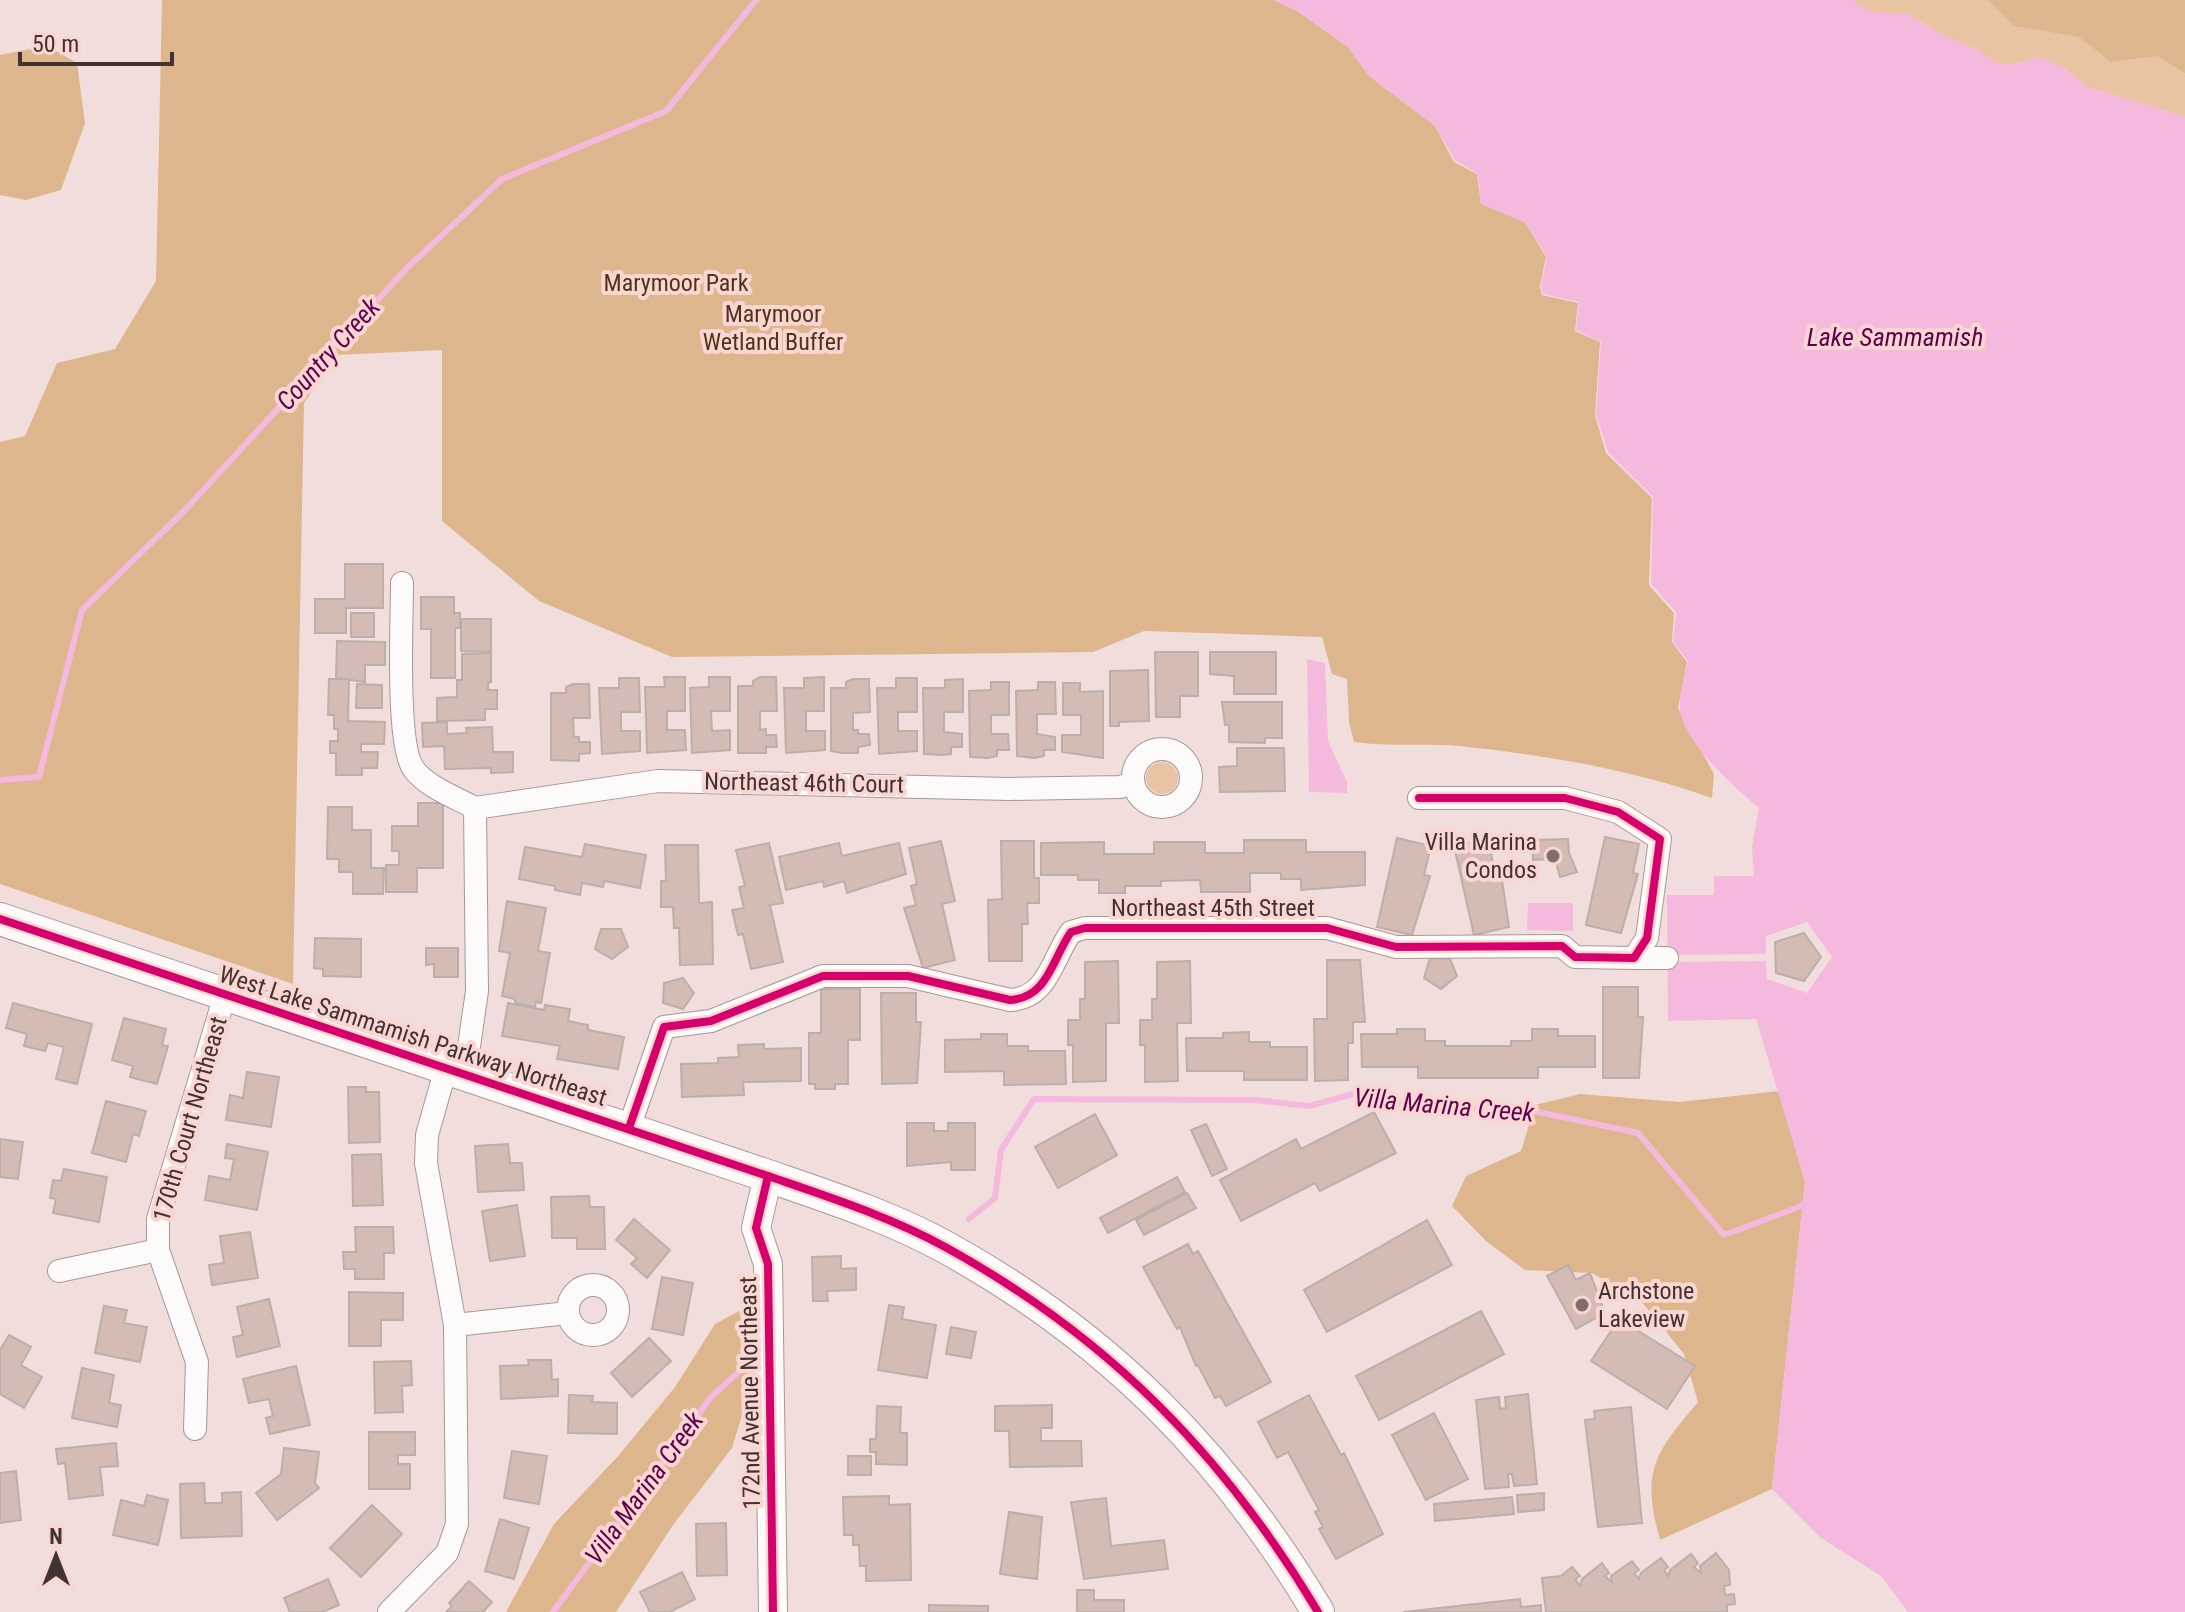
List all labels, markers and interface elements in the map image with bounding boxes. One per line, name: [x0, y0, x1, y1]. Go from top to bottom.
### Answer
scale bar: [20, 16, 172, 66]
text: 50 m: [32, 30, 79, 58]
park label: Marymoor Park: [604, 269, 749, 297]
water label: Country Creek: [270, 292, 386, 416]
park label: Marymoor Wetland Buffer: [703, 300, 843, 356]
water label: Lake Sammamish: [1807, 322, 1983, 352]
street label: Northeast 46th Court: [704, 767, 904, 799]
place label: Villa Marina Condos: [1424, 828, 1537, 884]
marker: Villa Marina Condos: [1544, 847, 1562, 865]
street label: Northeast 45th Street: [1111, 894, 1315, 922]
street label: West Lake Sammamish Parkway Northeast: [216, 960, 610, 1112]
street label: 170th Court Northeast: [147, 1013, 233, 1225]
water label: Villa Marina Creek: [1352, 1082, 1536, 1128]
street label: 172nd Avenue Northeast: [734, 1276, 766, 1510]
place label: Archstone Lakeview: [1598, 1277, 1694, 1333]
marker: Archstone Lakeview: [1573, 1296, 1591, 1314]
water label: Villa Marina Creek: [579, 1405, 710, 1570]
north arrow: [16, 1516, 96, 1596]
text: N: [49, 1524, 63, 1549]

